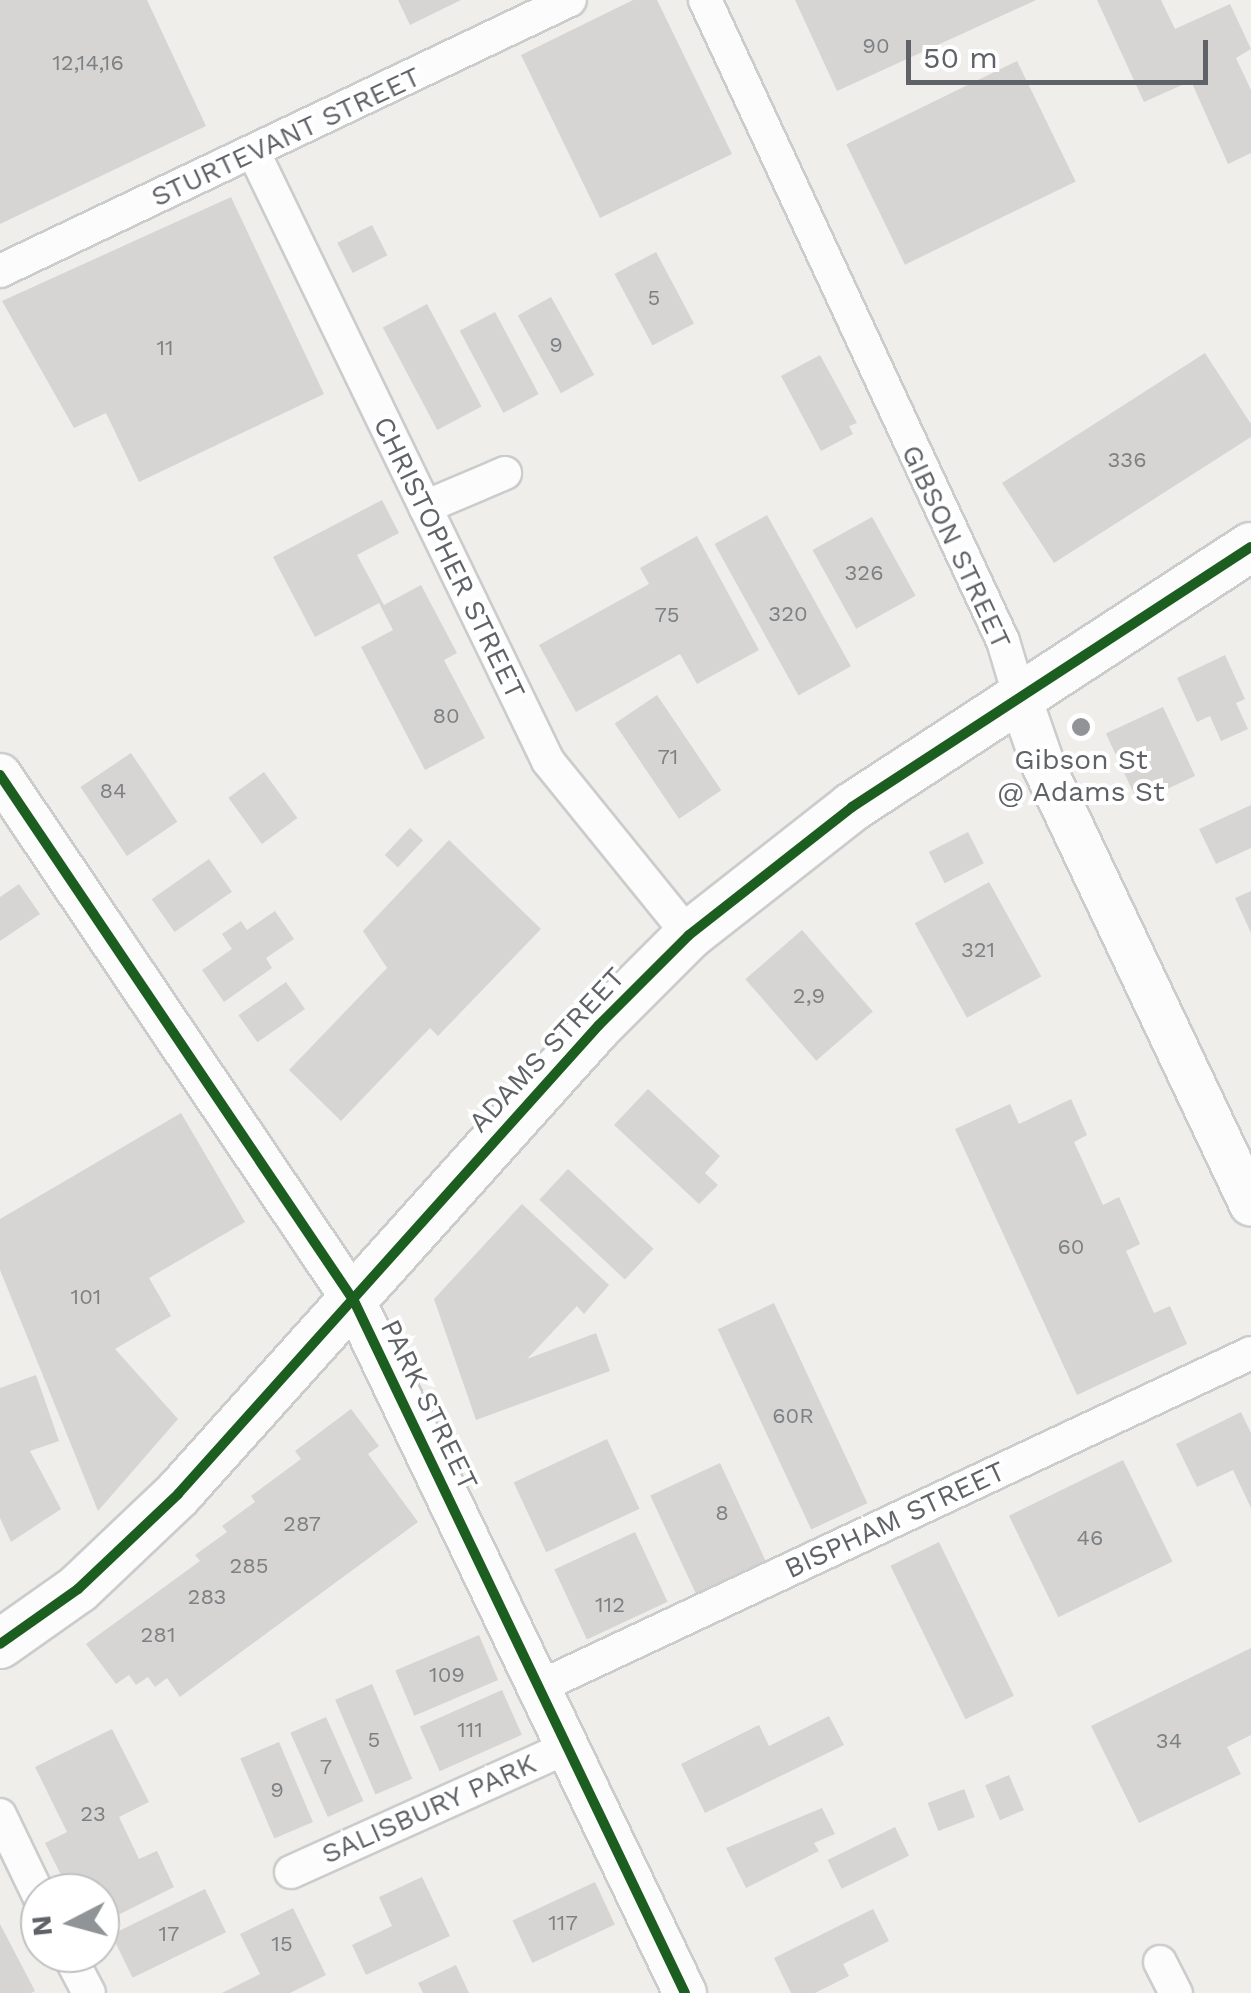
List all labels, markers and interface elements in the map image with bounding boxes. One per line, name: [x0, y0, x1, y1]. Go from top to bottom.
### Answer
scale bar: [911, 20, 1214, 82]
house number: 90: [862, 33, 890, 59]
text: 50 m: [923, 40, 998, 75]
house number: 12,14,16: [52, 50, 124, 76]
street label: STURTEVANT STREET: [146, 60, 426, 214]
house number: 5: [648, 285, 660, 311]
house number: 9: [549, 332, 563, 358]
house number: 11: [156, 335, 174, 361]
street label: CHRISTOPHER STREET: [366, 411, 532, 705]
street label: GIBSON STREET: [894, 440, 1018, 654]
house number: 336: [1107, 447, 1147, 473]
house number: 326: [844, 560, 884, 586]
house number: 320: [768, 601, 808, 627]
house number: 75: [654, 602, 680, 628]
house number: 80: [432, 703, 460, 729]
marker: Gibson St @ Adams St: [1070, 716, 1092, 738]
place label: Gibson St @ Adams St: [997, 743, 1165, 809]
house number: 71: [658, 744, 678, 770]
house number: 84: [100, 778, 126, 804]
house number: 321: [961, 937, 995, 963]
street label: ADAMS STREET: [462, 961, 632, 1139]
house number: 2,9: [793, 983, 825, 1009]
house number: 60: [1057, 1234, 1085, 1260]
house number: 101: [71, 1284, 101, 1310]
street label: PARK STREET: [373, 1314, 485, 1496]
house number: 60R: [772, 1403, 814, 1429]
street label: BISPHAM STREET: [779, 1454, 1011, 1586]
house number: 8: [715, 1500, 729, 1526]
house number: 287: [283, 1511, 321, 1537]
house number: 46: [1077, 1525, 1103, 1551]
house number: 285: [229, 1553, 269, 1579]
house number: 283: [188, 1584, 226, 1610]
house number: 112: [595, 1592, 625, 1618]
house number: 281: [141, 1622, 175, 1648]
house number: 109: [429, 1662, 465, 1688]
house number: 111: [457, 1717, 483, 1743]
house number: 5: [368, 1727, 380, 1753]
house number: 34: [1156, 1728, 1182, 1754]
street label: SALISBURY PARK: [316, 1746, 542, 1872]
house number: 7: [320, 1754, 332, 1780]
house number: 9: [270, 1777, 284, 1803]
house number: 23: [80, 1801, 106, 1827]
north arrow: [20, 1873, 120, 1973]
house number: 117: [548, 1910, 578, 1936]
text: N: [24, 1914, 59, 1938]
house number: 17: [159, 1921, 179, 1947]
house number: 15: [271, 1931, 293, 1957]

